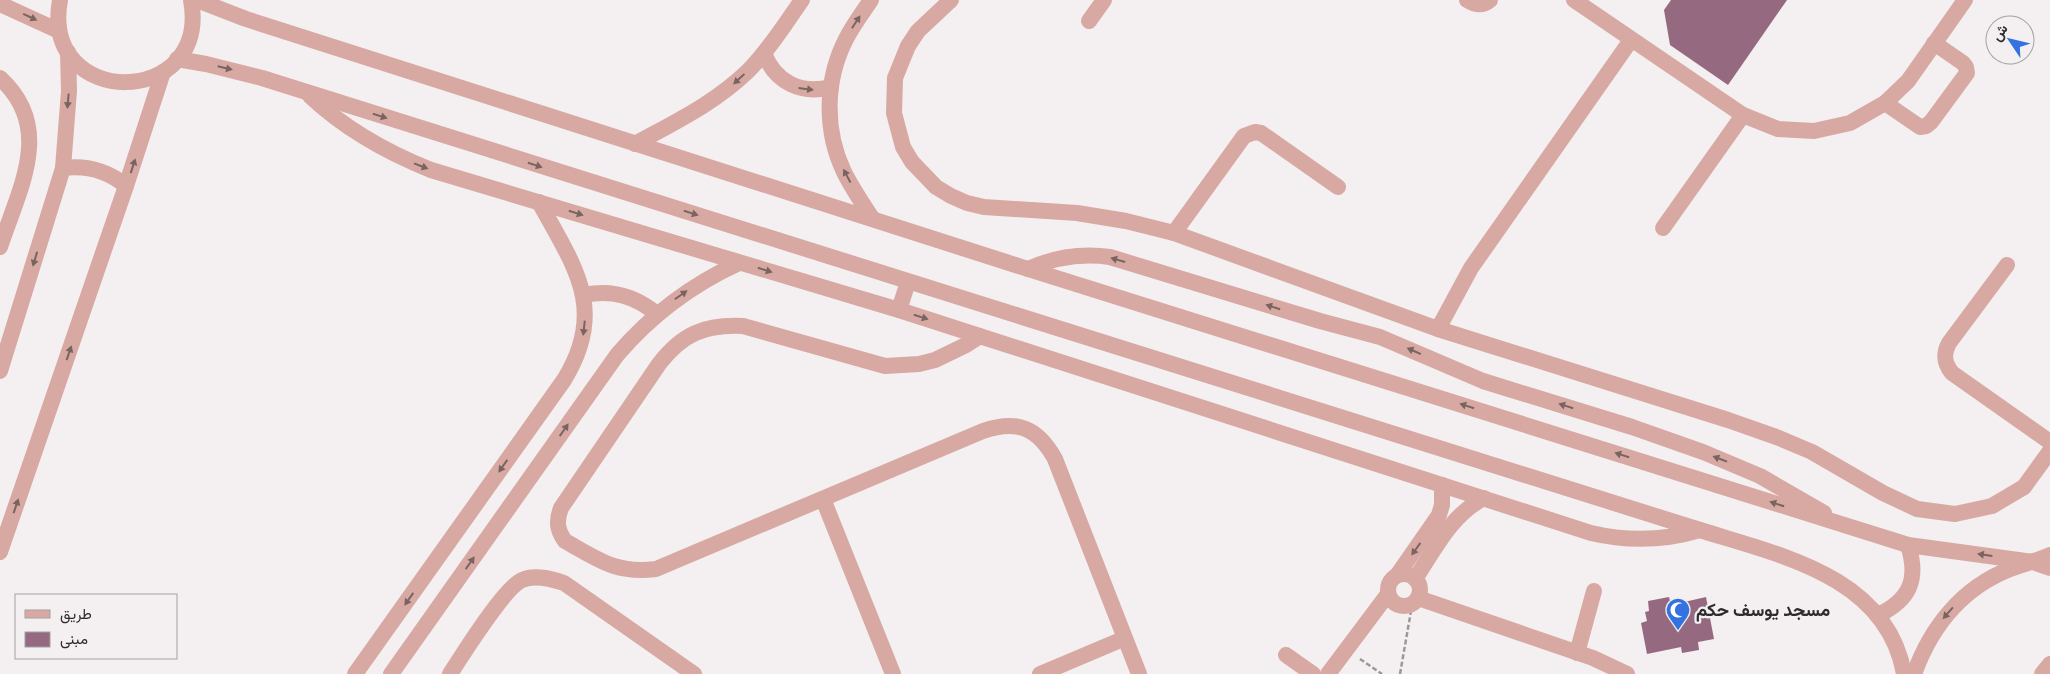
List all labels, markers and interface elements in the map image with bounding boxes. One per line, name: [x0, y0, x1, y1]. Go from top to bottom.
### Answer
one-way arrow: [23, 13, 37, 21]
one-way arrow: [851, 15, 861, 29]
north arrow: [1985, 15, 2035, 65]
text: ش: [1987, 20, 2012, 45]
one-way arrow: [218, 64, 233, 72]
one-way arrow: [733, 73, 745, 85]
one-way arrow: [799, 85, 815, 93]
one-way arrow: [64, 93, 72, 109]
one-way arrow: [373, 113, 388, 121]
one-way arrow: [129, 158, 137, 173]
one-way arrow: [528, 161, 543, 169]
one-way arrow: [413, 163, 428, 170]
one-way arrow: [843, 169, 851, 183]
one-way arrow: [569, 210, 584, 218]
one-way arrow: [683, 210, 698, 218]
one-way arrow: [30, 252, 38, 267]
one-way arrow: [1110, 255, 1125, 263]
one-way arrow: [758, 267, 773, 275]
one-way arrow: [674, 290, 688, 300]
one-way arrow: [1266, 303, 1281, 310]
one-way arrow: [913, 314, 928, 321]
one-way arrow: [580, 320, 588, 336]
one-way arrow: [66, 345, 73, 360]
one-way arrow: [1407, 346, 1421, 354]
one-way arrow: [1459, 402, 1474, 410]
one-way arrow: [1559, 402, 1574, 410]
one-way arrow: [558, 424, 569, 437]
one-way arrow: [1614, 451, 1629, 459]
one-way arrow: [1712, 455, 1727, 463]
one-way arrow: [498, 460, 508, 473]
one-way arrow: [13, 499, 20, 514]
one-way arrow: [1769, 499, 1784, 507]
one-way arrow: [1411, 543, 1421, 556]
one-way arrow: [1977, 551, 1993, 559]
one-way arrow: [465, 556, 475, 570]
one-way arrow: [403, 592, 414, 605]
legend: [15, 594, 178, 659]
mosque icon: مسجد يوسف حكم: [1665, 597, 1691, 631]
place label: مسجد يوسف حكم: [1696, 599, 1830, 622]
text: طريق: [60, 605, 92, 624]
one-way arrow: [1943, 606, 1954, 619]
text: مبنى: [60, 630, 88, 649]

